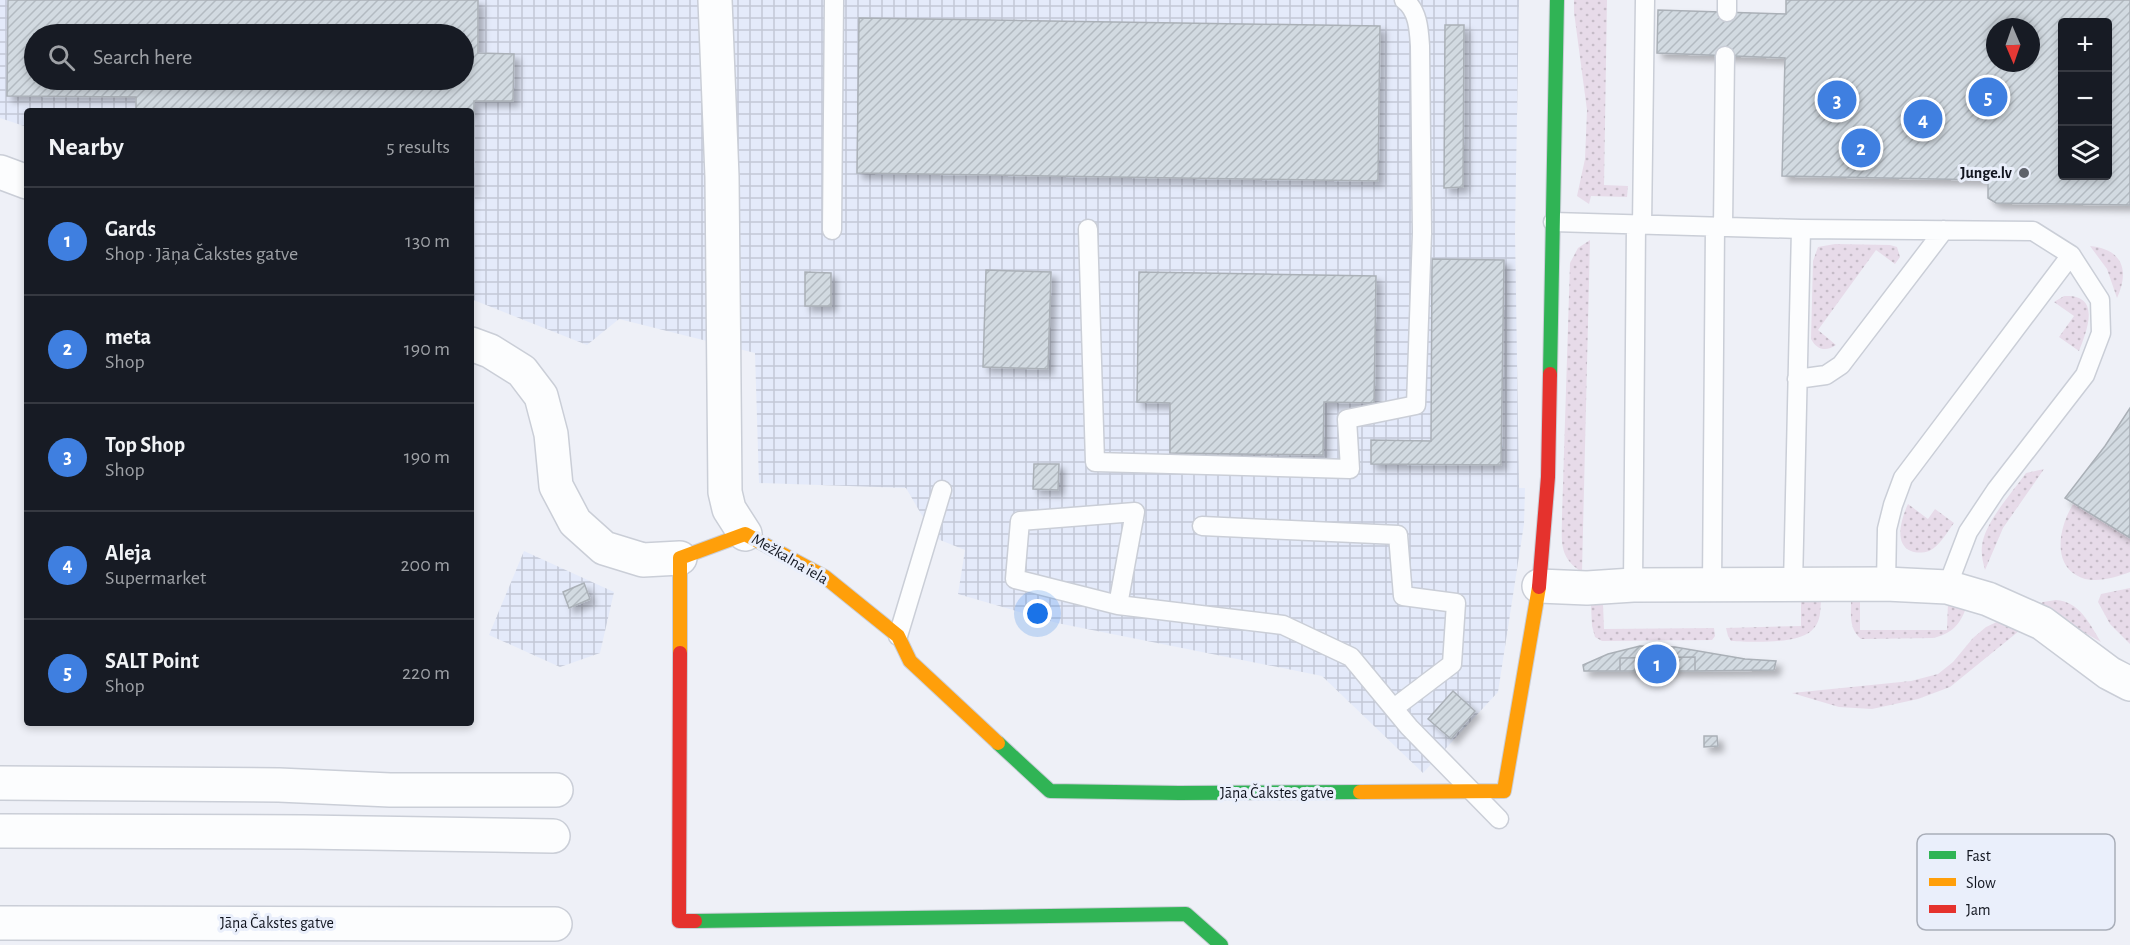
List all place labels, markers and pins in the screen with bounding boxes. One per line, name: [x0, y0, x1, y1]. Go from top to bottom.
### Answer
pin: 5: [1968, 74, 2008, 120]
pin: 3: [1818, 78, 1856, 122]
pin: 4: [1904, 96, 1942, 142]
pin: 2: [1842, 126, 1880, 170]
place label: Junge.lv: [1960, 165, 2013, 181]
marker: Junge.lv: [2017, 166, 2031, 180]
pin: 1: [1638, 642, 1676, 686]

